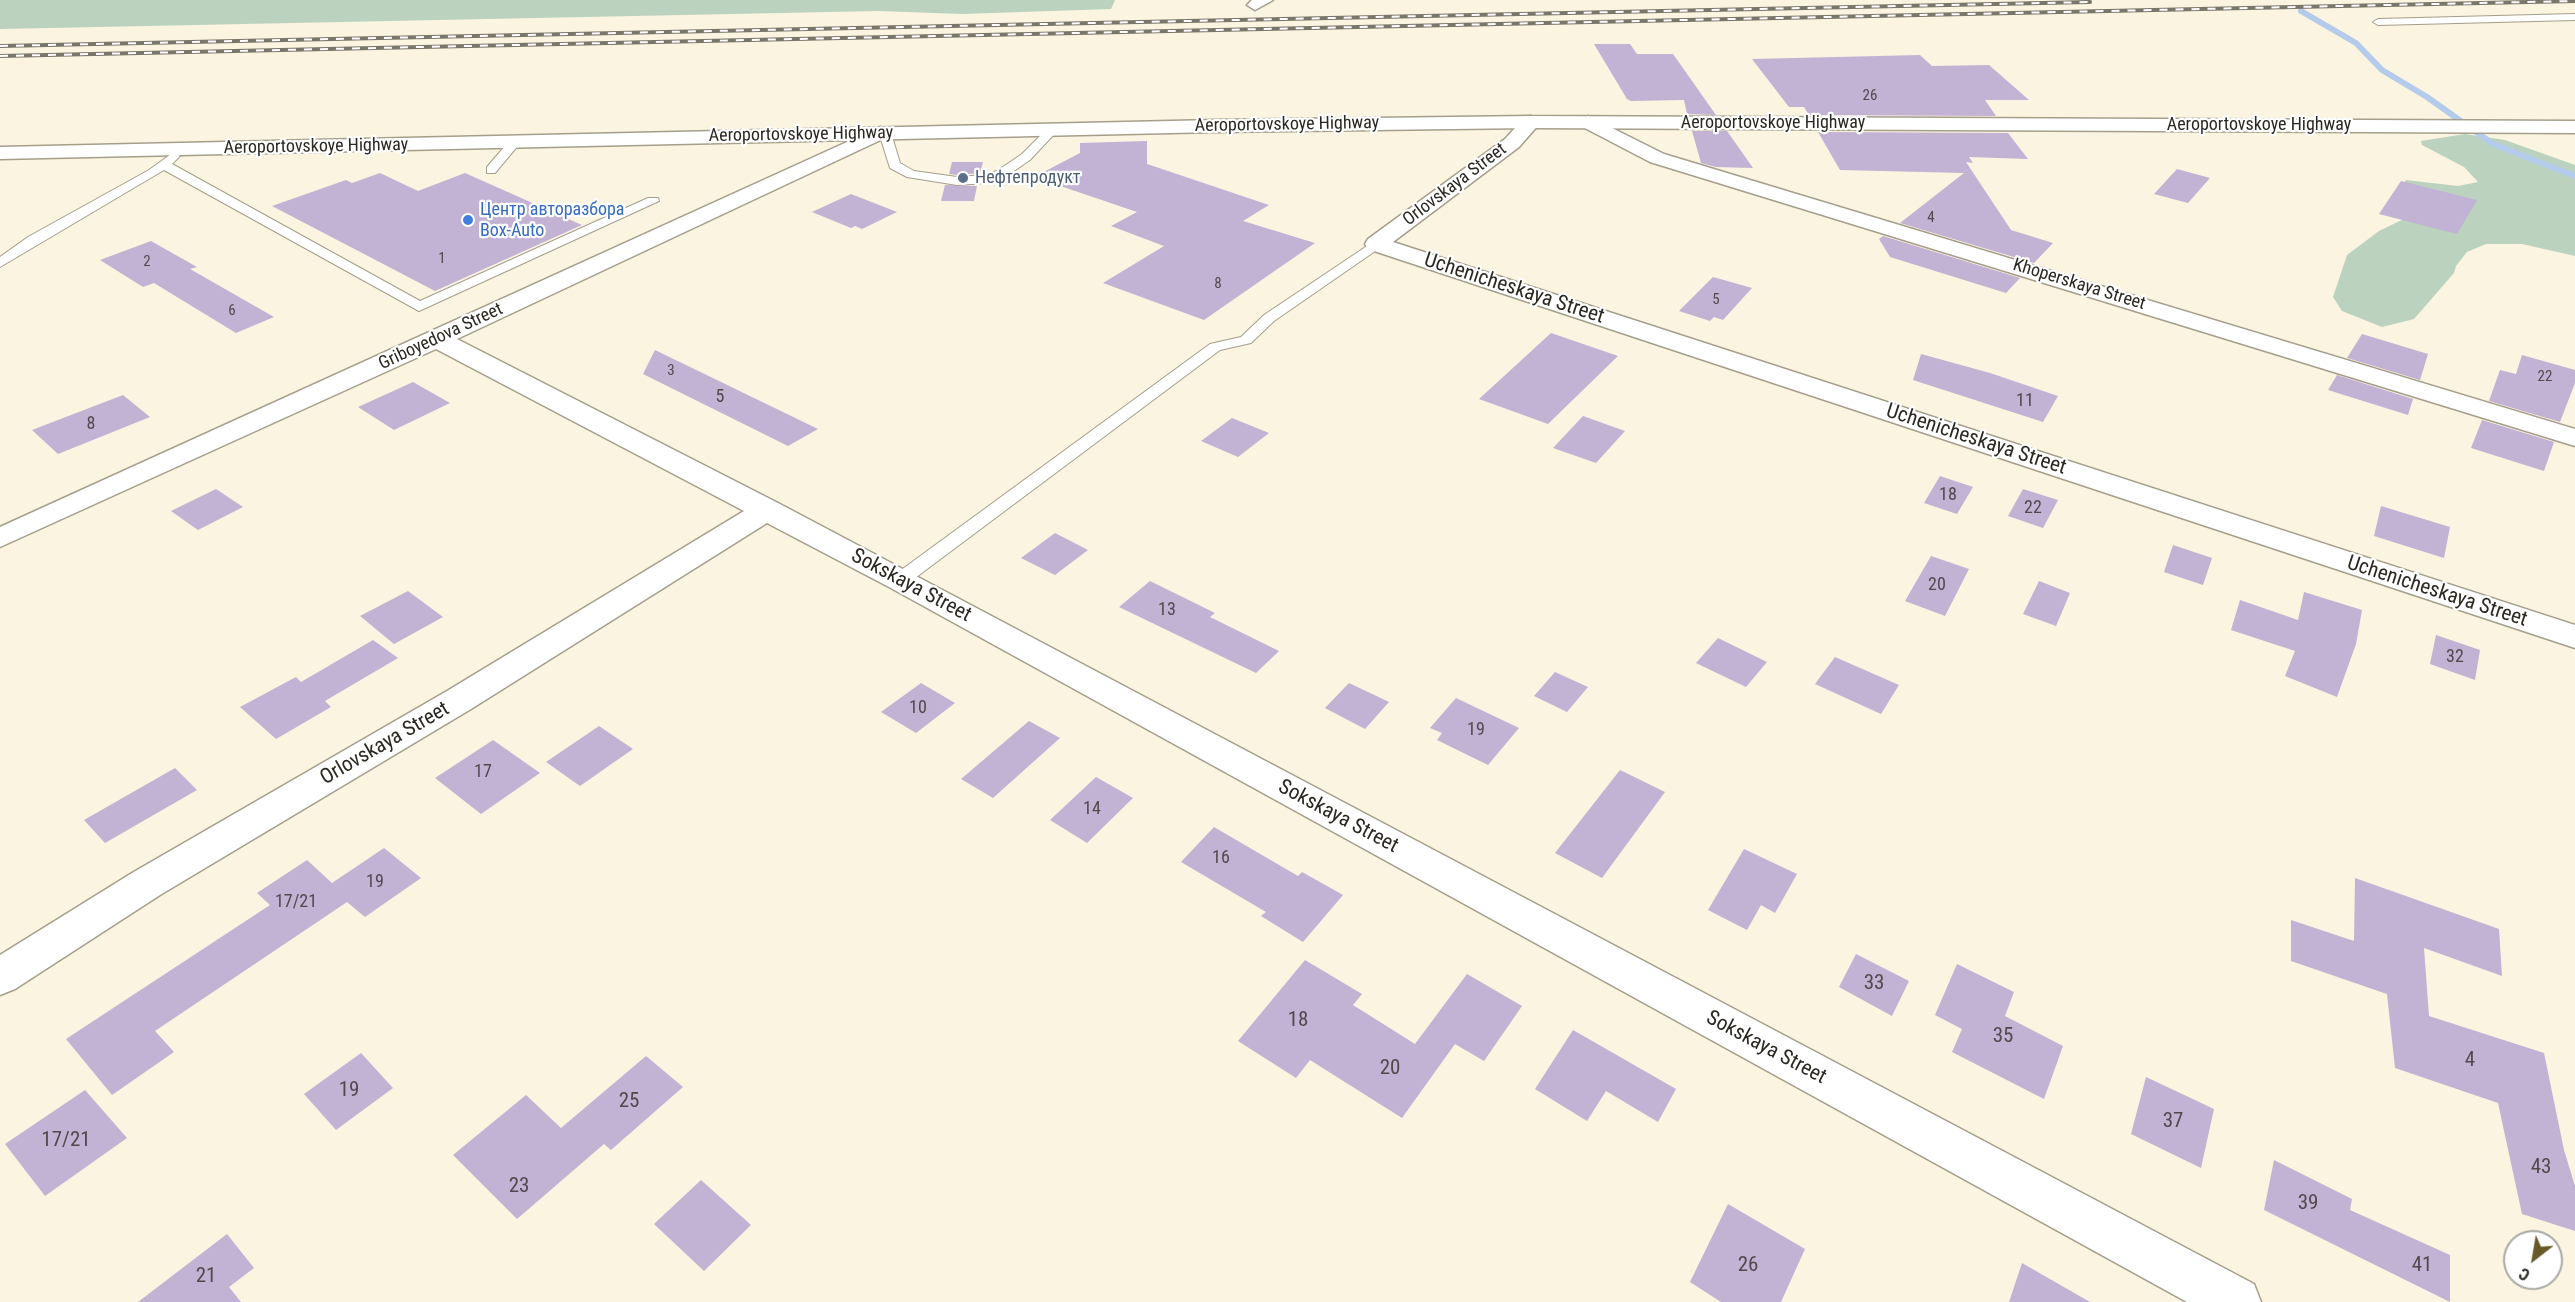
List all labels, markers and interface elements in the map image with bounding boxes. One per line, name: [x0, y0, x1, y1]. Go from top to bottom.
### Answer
house number: 26: [1863, 87, 1877, 105]
street label: Aeroportovskoye Highway: [1681, 112, 1865, 134]
street label: Aeroportovskoye Highway: [1195, 113, 1379, 137]
street label: Aeroportovskoye Highway: [2167, 114, 2351, 136]
street label: Aeroportovskoye Highway: [709, 123, 893, 147]
street label: Aeroportovskoye Highway: [224, 135, 408, 159]
street label: Orlovskaya Street: [1399, 139, 1511, 231]
place label: Нефтепродукт: [975, 167, 1081, 189]
marker: Нефтепродукт: [956, 171, 970, 185]
place label: Центр авторазбора Box-Auto: [480, 199, 624, 242]
house number: 4: [1927, 209, 1935, 227]
marker: Центр авторазбора Box-Auto: [461, 213, 475, 227]
street label: Uchenicheskaya Street: [1421, 248, 1607, 330]
house number: 1: [438, 250, 446, 268]
house number: 2: [143, 253, 151, 271]
street label: Khoperskaya Street: [2010, 255, 2148, 315]
house number: 8: [1214, 275, 1222, 293]
house number: 5: [1712, 291, 1720, 309]
street label: Griboyedova Street: [376, 299, 506, 375]
house number: 6: [228, 302, 236, 320]
house number: 3: [667, 362, 675, 380]
house number: 22: [2538, 368, 2552, 386]
house number: 5: [716, 386, 724, 408]
house number: 11: [2016, 390, 2034, 412]
street label: Uchenicheskaya Street: [1883, 399, 2069, 481]
house number: 8: [87, 413, 95, 435]
house number: 18: [1939, 484, 1957, 506]
house number: 22: [2024, 497, 2042, 519]
street label: Sokskaya Street: [847, 544, 975, 628]
street label: Uchenicheskaya Street: [2344, 551, 2530, 633]
house number: 20: [1928, 574, 1946, 596]
house number: 13: [1158, 599, 1176, 621]
house number: 32: [2446, 646, 2464, 668]
street label: Orlovskaya Street: [316, 697, 454, 791]
house number: 10: [909, 697, 927, 719]
house number: 19: [1467, 719, 1485, 741]
house number: 17: [474, 761, 492, 783]
street label: Sokskaya Street: [1274, 775, 1402, 859]
house number: 14: [1083, 798, 1101, 820]
house number: 16: [1212, 847, 1230, 869]
house number: 19: [366, 871, 384, 893]
house number: 17/21: [275, 891, 317, 913]
house number: 33: [1864, 971, 1884, 997]
street label: Sokskaya Street: [1702, 1006, 1830, 1090]
house number: 18: [1288, 1008, 1308, 1034]
house number: 35: [1993, 1024, 2013, 1050]
house number: 4: [2465, 1048, 2475, 1074]
house number: 20: [1380, 1056, 1400, 1082]
house number: 19: [339, 1078, 359, 1104]
house number: 25: [619, 1089, 639, 1115]
house number: 37: [2163, 1109, 2183, 1135]
house number: 17/21: [41, 1128, 91, 1154]
house number: 43: [2531, 1155, 2551, 1181]
house number: 23: [509, 1174, 529, 1200]
house number: 39: [2298, 1191, 2318, 1217]
north arrow: [2503, 1230, 2563, 1290]
house number: 26: [1738, 1253, 1758, 1279]
house number: 41: [2412, 1253, 2432, 1279]
house number: 21: [196, 1264, 216, 1290]
text: С: [2516, 1264, 2533, 1285]

